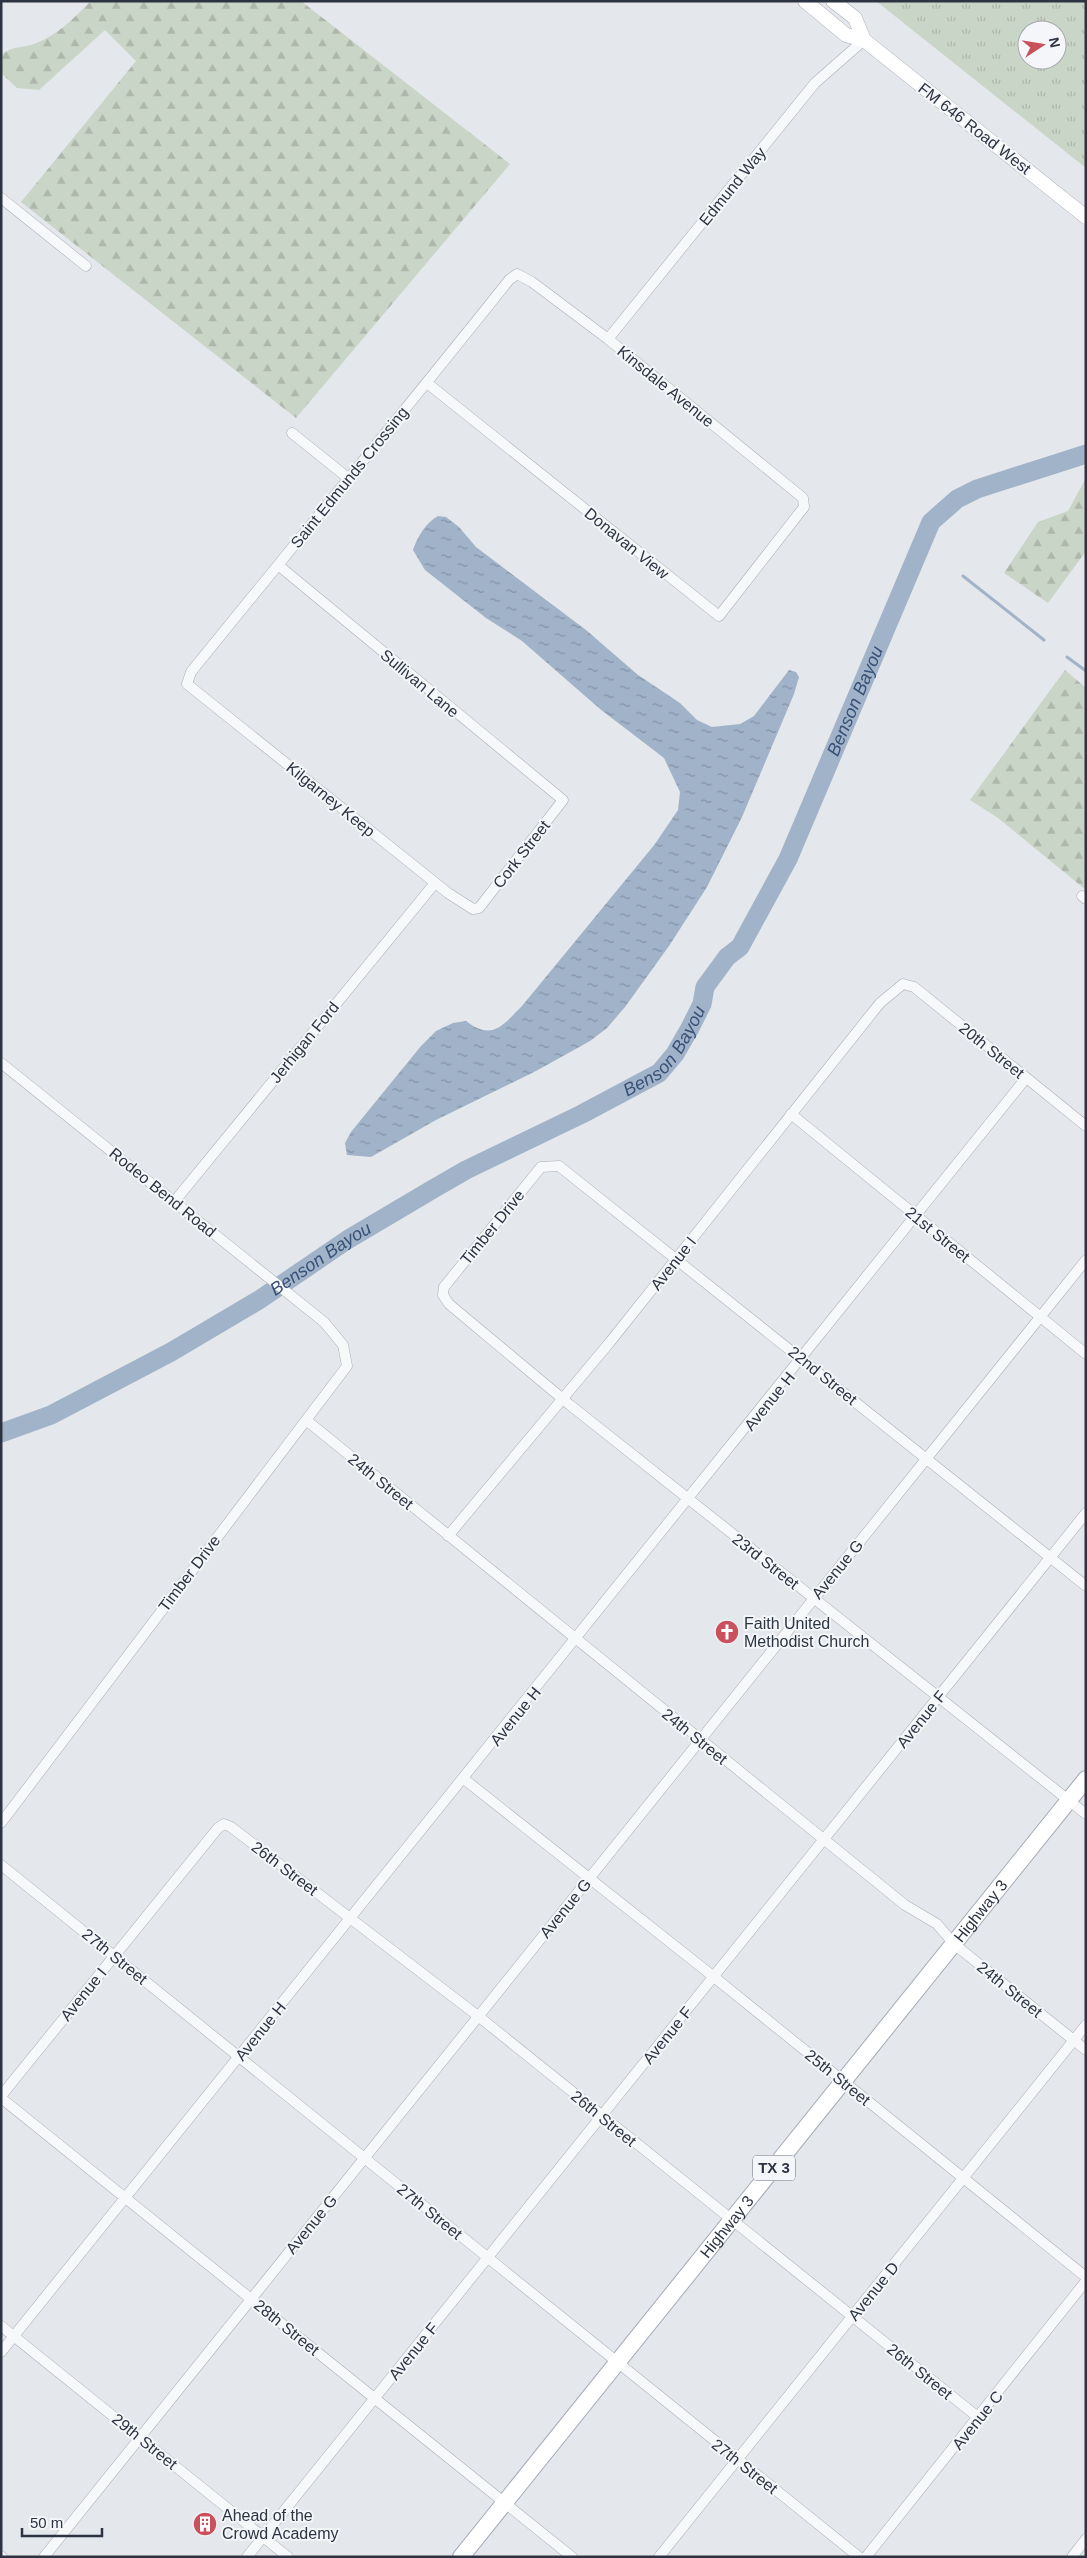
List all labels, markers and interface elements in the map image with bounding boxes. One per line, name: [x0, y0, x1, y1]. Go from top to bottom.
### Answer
north arrow: [1017, 20, 1067, 70]
text: N: [1046, 36, 1064, 49]
street label: FM 646 Road West: [915, 79, 1035, 178]
street label: Edmund Way: [696, 144, 769, 229]
street label: Kinsdale Avenue: [614, 342, 717, 430]
street label: Saint Edmunds Crossing: [287, 404, 411, 551]
street label: Donavan View: [581, 504, 672, 583]
water label: Benson Bayou: [823, 643, 887, 759]
street label: Sullivan Lane: [377, 646, 462, 721]
street label: Kilgarney Keep: [283, 759, 378, 840]
street label: Cork Street: [490, 817, 553, 891]
street label: Jerhigan Ford: [267, 999, 342, 1086]
water label: Benson Bayou: [620, 1003, 709, 1100]
street label: 20th Street: [956, 1019, 1028, 1082]
street label: Rodeo Bend Road: [106, 1144, 219, 1240]
street label: Timber Drive: [457, 1187, 528, 1268]
street label: 21st Street: [902, 1203, 974, 1266]
water label: Benson Bayou: [266, 1218, 375, 1300]
street label: Avenue I: [647, 1233, 699, 1293]
street label: 22nd Street: [785, 1343, 861, 1408]
street label: Avenue H: [741, 1369, 798, 1434]
street label: 24th Street: [345, 1450, 417, 1513]
street label: 23rd Street: [729, 1530, 803, 1593]
street label: Timber Drive: [155, 1532, 224, 1615]
street label: Avenue G: [808, 1536, 866, 1602]
place label: Faith United Methodist Church: [744, 1615, 869, 1650]
church icon: Faith United Methodist Church: [714, 1619, 740, 1645]
street label: Avenue H: [487, 1684, 544, 1749]
street label: Avenue F: [893, 1687, 950, 1751]
street label: 24th Street: [659, 1705, 731, 1768]
street label: 26th Street: [248, 1838, 322, 1899]
street label: Avenue G: [536, 1875, 594, 1941]
street label: Highway 3: [951, 1876, 1011, 1945]
street label: 27th Street: [79, 1925, 151, 1988]
street label: 24th Street: [974, 1958, 1046, 2021]
street label: Avenue I: [57, 1965, 110, 2024]
street label: Avenue H: [232, 1999, 289, 2064]
street label: Avenue F: [639, 2003, 696, 2067]
street label: 25th Street: [802, 2046, 874, 2109]
street label: 26th Street: [568, 2087, 640, 2150]
road number: TX 3: [753, 2156, 795, 2180]
street label: 27th Street: [394, 2180, 466, 2243]
street label: Avenue G: [282, 2191, 340, 2257]
street label: Highway 3: [697, 2192, 757, 2261]
street label: Avenue D: [845, 2259, 902, 2324]
street label: 28th Street: [251, 2296, 323, 2359]
street label: Avenue F: [385, 2319, 442, 2383]
street label: 26th Street: [884, 2340, 956, 2403]
street label: Avenue C: [949, 2388, 1006, 2453]
street label: 29th Street: [109, 2410, 181, 2473]
street label: 27th Street: [709, 2436, 781, 2498]
scale bar: [22, 2506, 102, 2538]
place label: Ahead of the Crowd Academy: [222, 2507, 339, 2542]
building icon: Ahead of the Crowd Academy: [192, 2511, 218, 2537]
text: 50 m: [30, 2514, 63, 2531]

